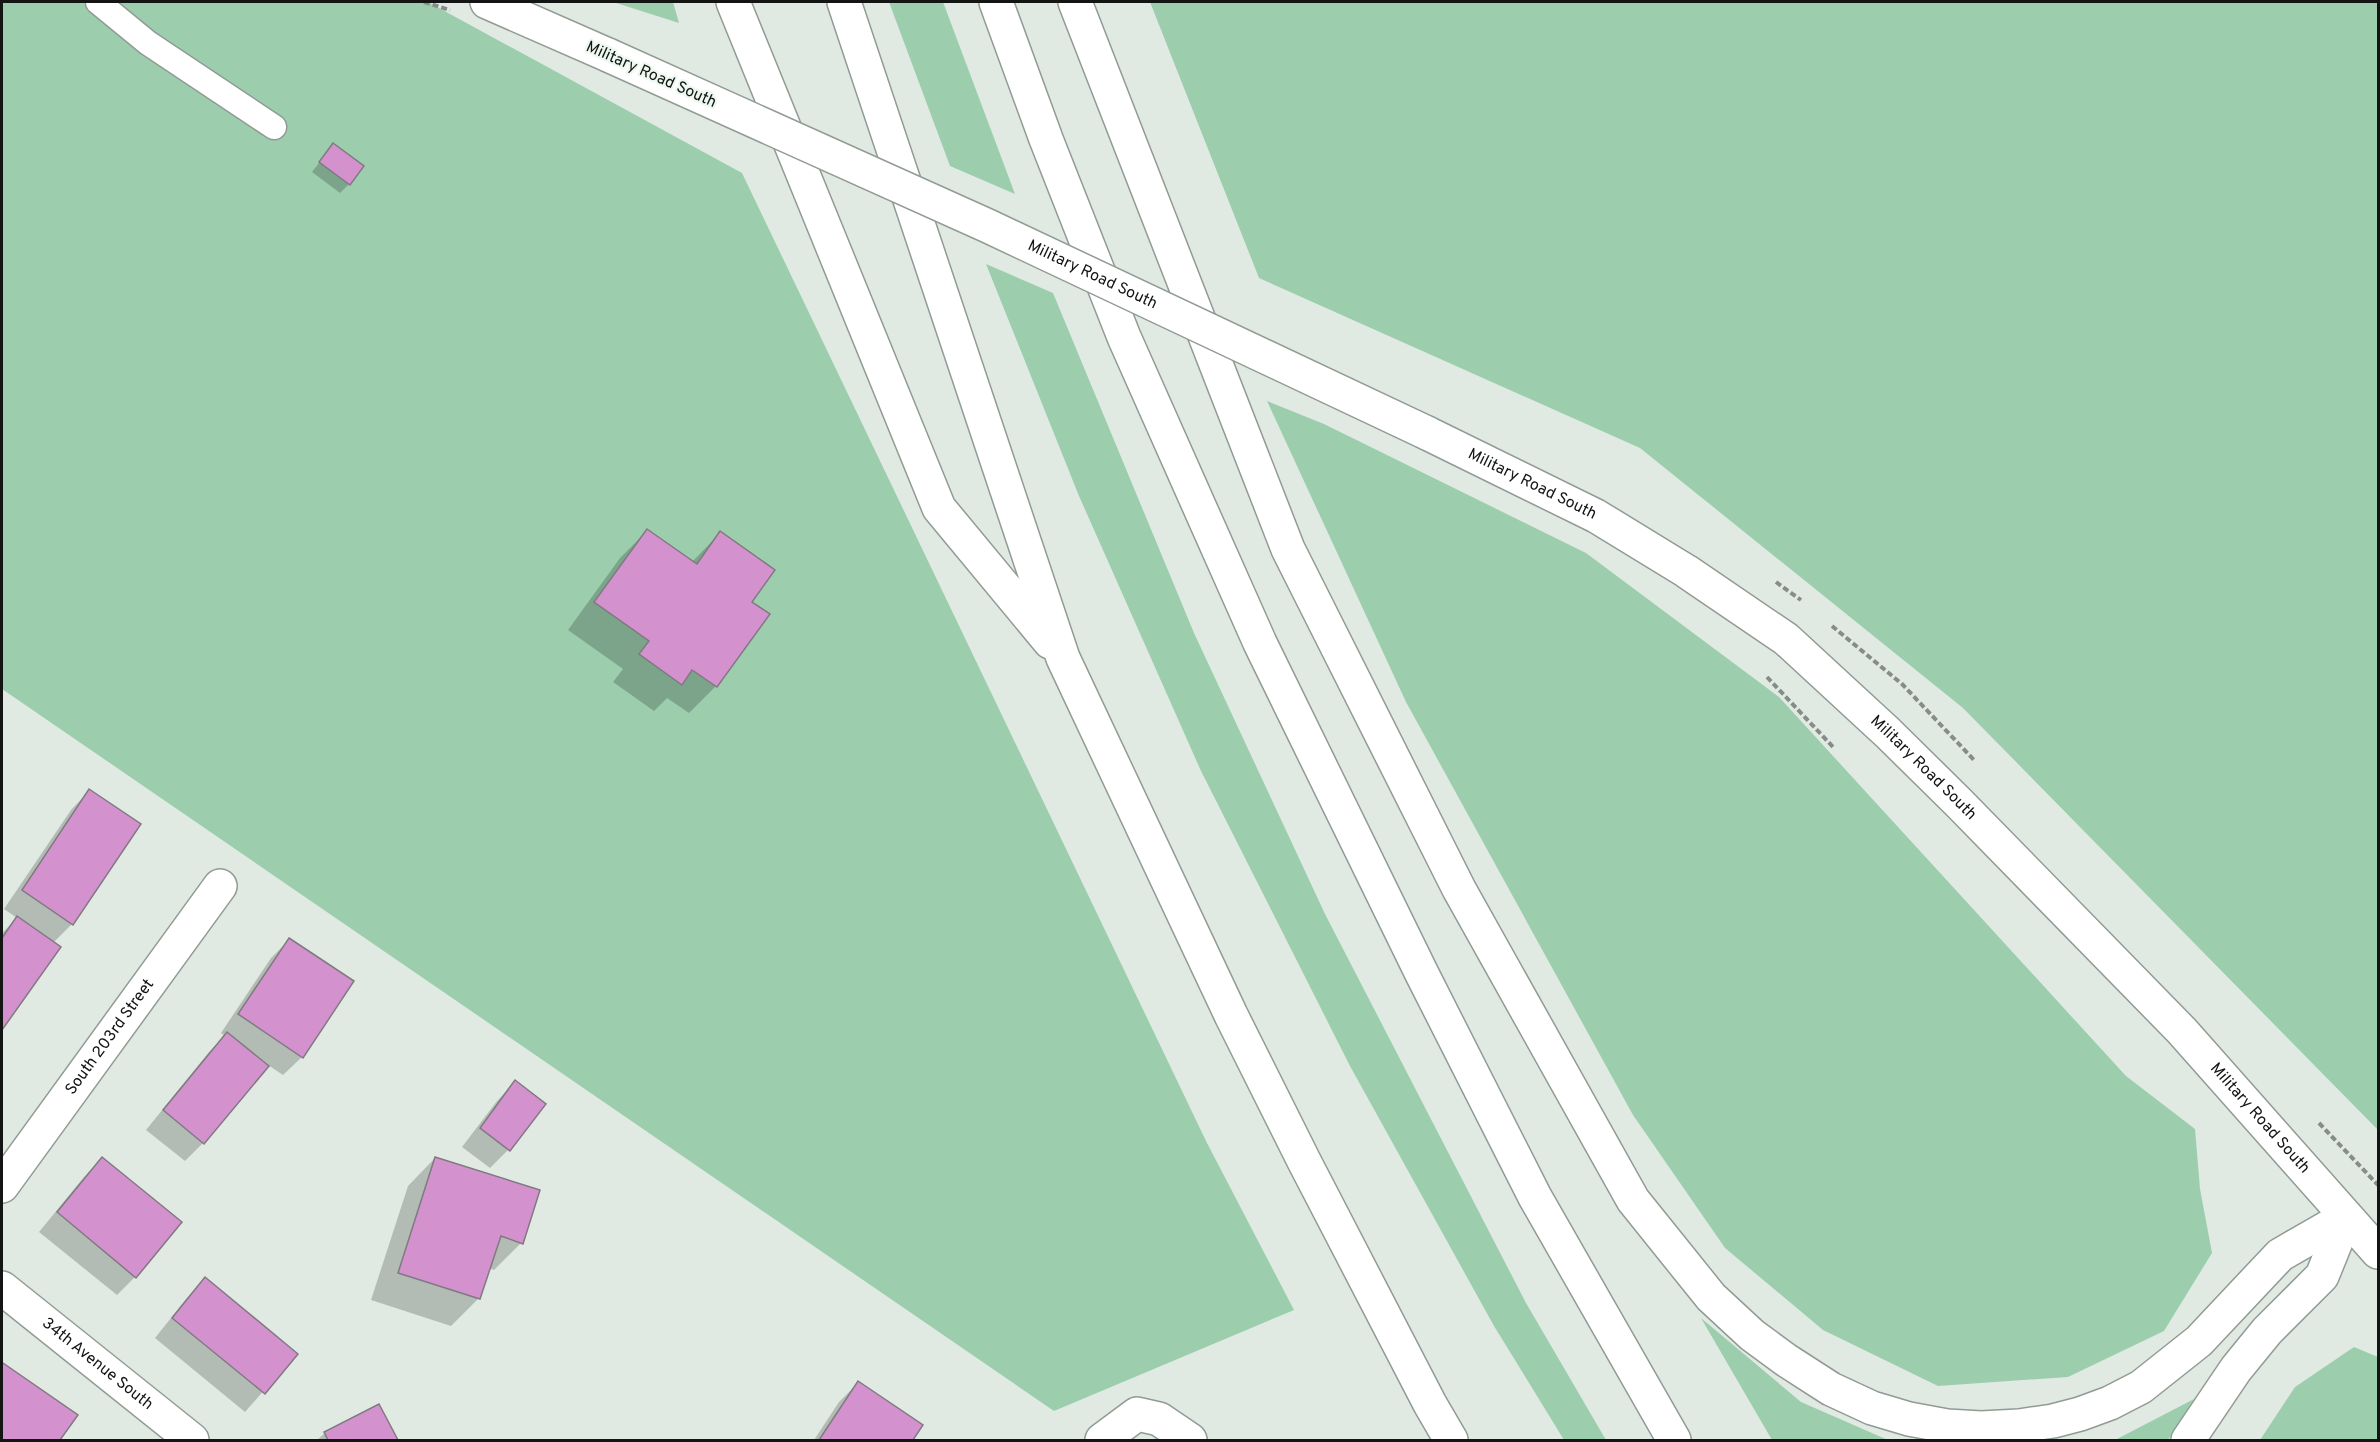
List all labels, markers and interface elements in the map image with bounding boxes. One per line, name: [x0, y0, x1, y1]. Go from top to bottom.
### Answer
street label: Military Road South: [582, 37, 720, 113]
street label: Military Road South: [1024, 236, 1160, 314]
street label: Military Road South: [1464, 444, 1600, 525]
street label: Military Road South: [1866, 711, 1980, 825]
street label: South 203rd Street: [61, 975, 159, 1099]
street label: Military Road South: [2205, 1059, 2314, 1178]
street label: 34th Avenue South: [38, 1314, 157, 1415]

